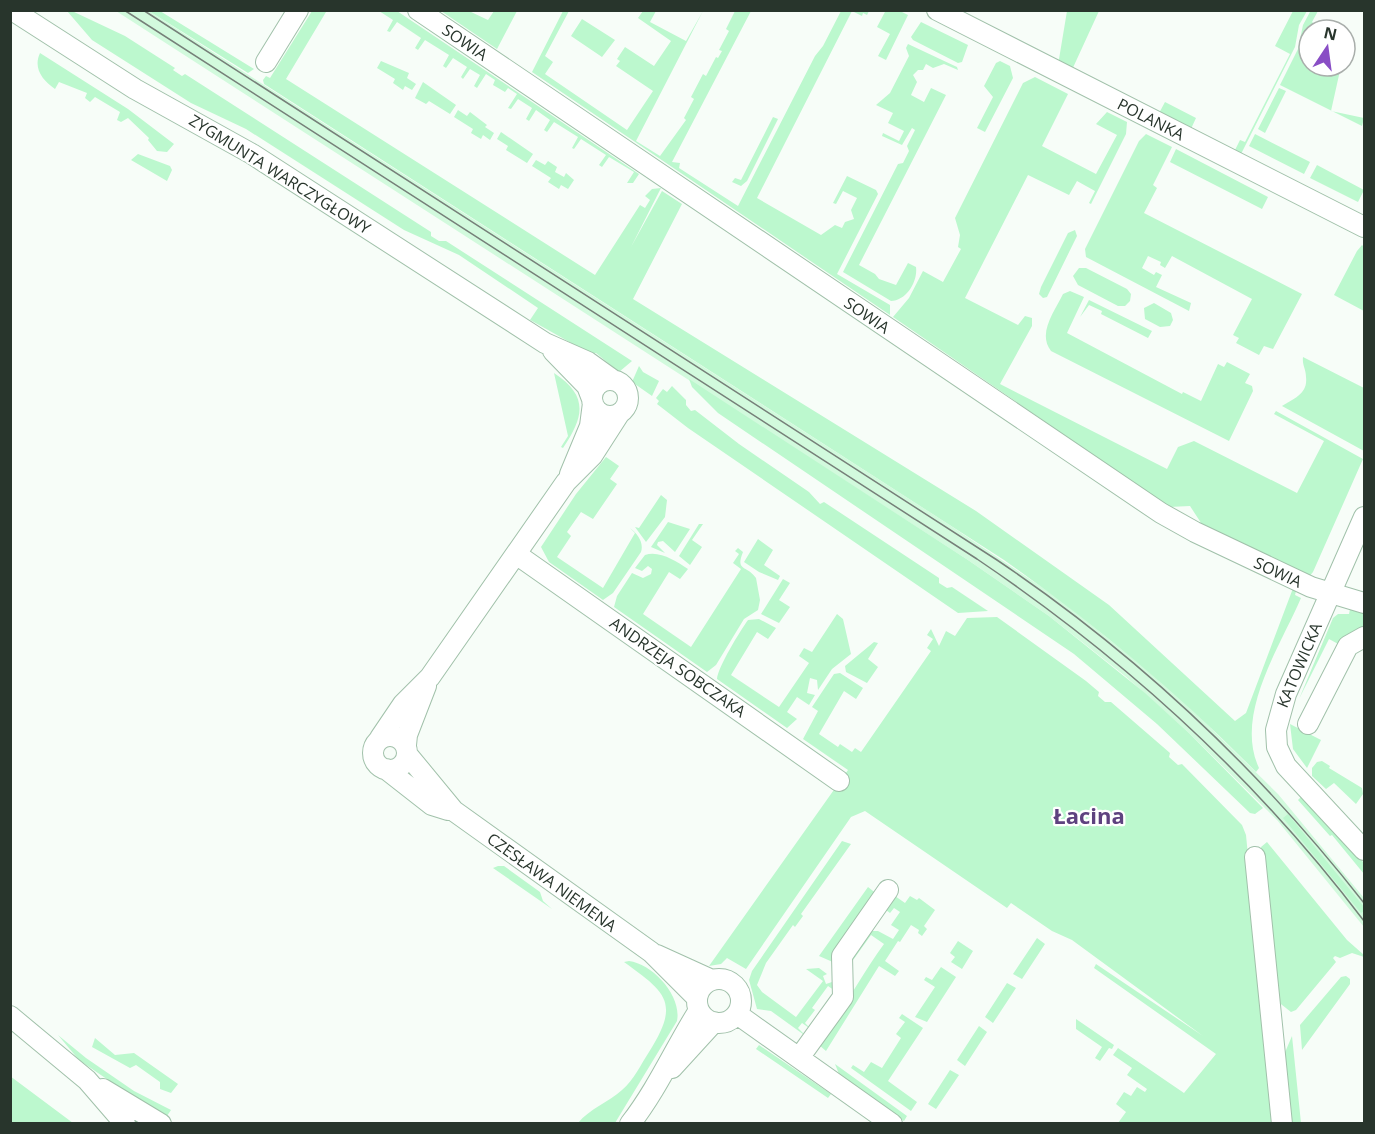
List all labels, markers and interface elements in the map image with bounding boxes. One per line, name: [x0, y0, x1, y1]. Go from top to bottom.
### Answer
north arrow: [1297, 18, 1357, 78]
street label: SOWIA: [438, 19, 493, 66]
text: N: [1322, 21, 1339, 46]
street label: POLANKA: [1114, 93, 1189, 146]
street label: ZYGMUNTA WARCZYGŁOWY: [185, 109, 375, 239]
street label: SOWIA: [840, 292, 895, 339]
street label: SOWIA: [1250, 551, 1306, 593]
street label: ANDRZEJA SOBCZAKA: [606, 612, 751, 723]
street label: KATOWICKA: [1271, 618, 1327, 711]
district label: Łacina: [1053, 800, 1125, 830]
street label: CZESŁAWA NIEMENA: [483, 827, 622, 937]

